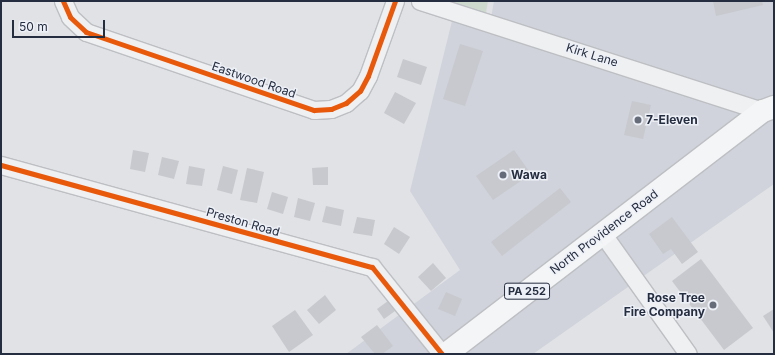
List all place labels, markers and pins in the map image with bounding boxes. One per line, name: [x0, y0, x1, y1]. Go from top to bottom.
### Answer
place label: 7-Eleven: [646, 113, 698, 127]
marker: 7-Eleven: [633, 115, 643, 125]
place label: Wawa: [511, 168, 547, 182]
marker: Wawa: [498, 170, 508, 180]
place label: Rose Tree Fire Company: [624, 291, 705, 319]
marker: Rose Tree Fire Company: [708, 300, 718, 310]

